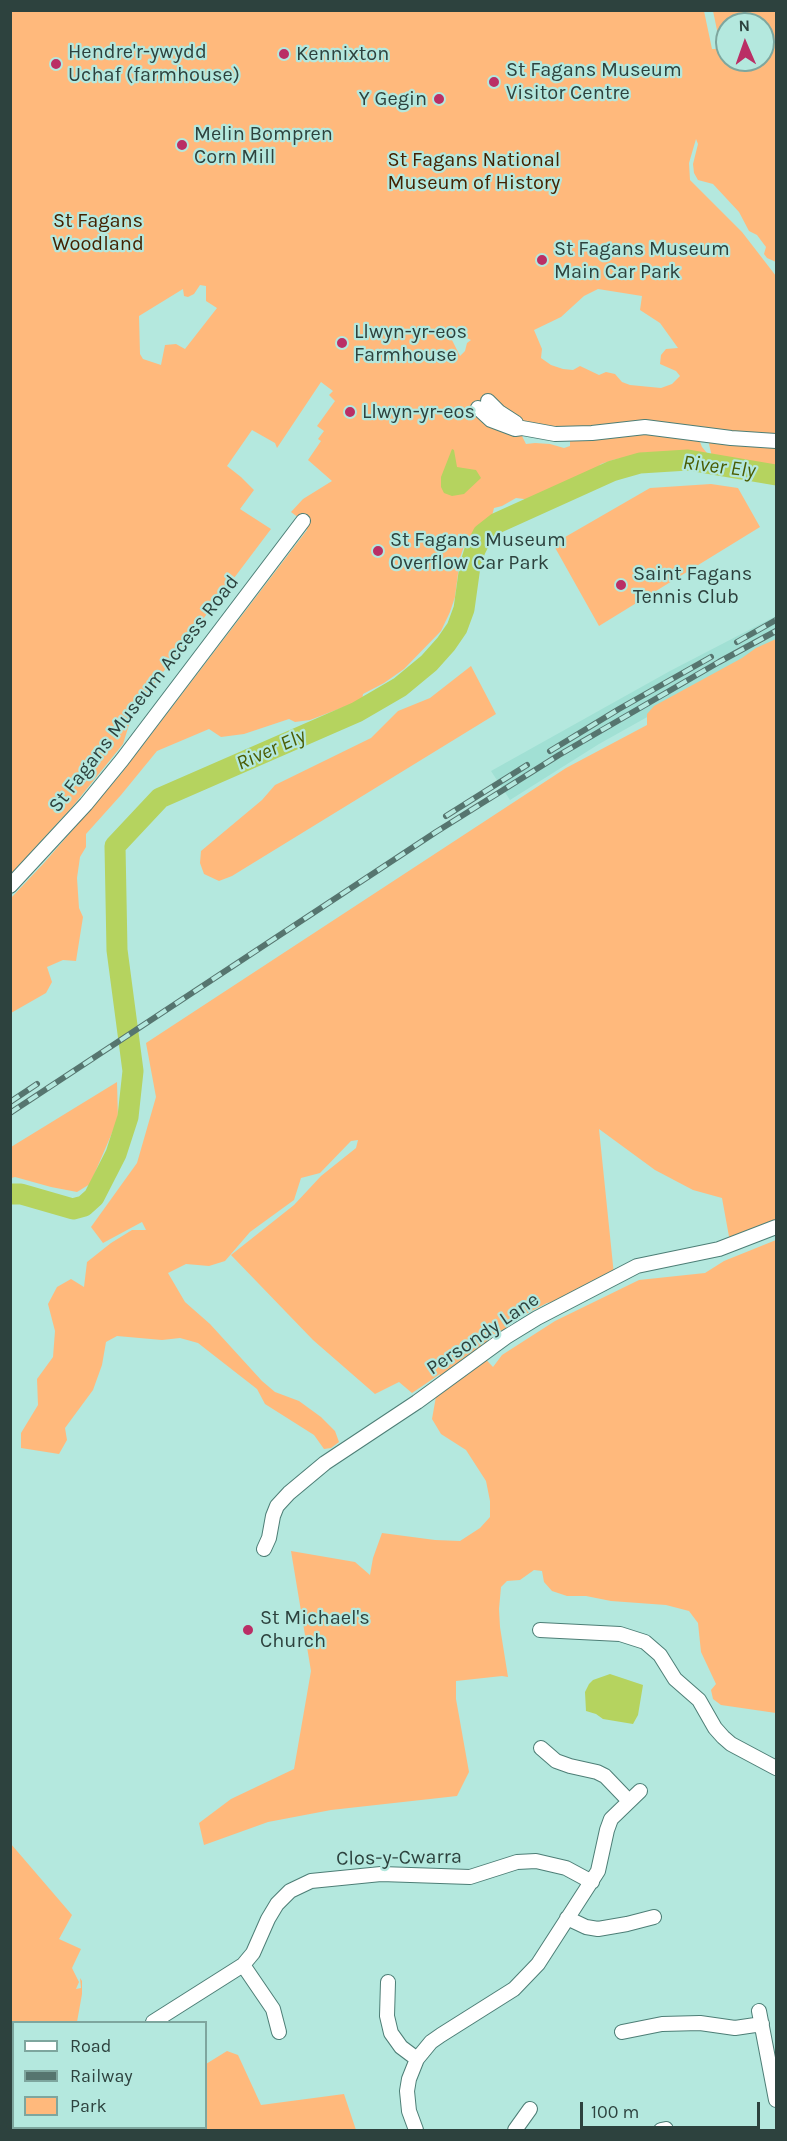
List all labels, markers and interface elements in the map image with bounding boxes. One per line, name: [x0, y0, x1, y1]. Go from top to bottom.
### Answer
north arrow: [715, 12, 775, 72]
text: N: [738, 16, 750, 35]
place label: Hendre'r-ywydd Uchaf (farmhouse): [68, 40, 240, 87]
place label: Kennixton: [296, 42, 389, 66]
marker: Kennixton: [277, 47, 291, 61]
marker: Hendre'r-ywydd Uchaf (farmhouse): [49, 57, 63, 71]
place label: St Fagans Museum Visitor Centre: [506, 58, 682, 105]
marker: St Fagans Museum Visitor Centre: [487, 75, 501, 89]
place label: Y Gegin: [359, 87, 427, 111]
marker: Y Gegin: [432, 92, 446, 106]
place label: Melin Bompren Corn Mill: [194, 122, 333, 169]
marker: Melin Bompren Corn Mill: [175, 138, 189, 152]
park label: St Fagans National Museum of History: [388, 148, 560, 195]
park label: St Fagans Woodland: [52, 209, 144, 256]
place label: St Fagans Museum Main Car Park: [554, 237, 730, 284]
marker: St Fagans Museum Main Car Park: [535, 253, 549, 267]
place label: Llwyn-yr-eos Farmhouse: [354, 320, 467, 367]
marker: Llwyn-yr-eos Farmhouse: [335, 336, 349, 350]
place label: Llwyn-yr-eos: [362, 400, 475, 424]
marker: Llwyn-yr-eos: [343, 405, 357, 419]
water label: River Ely: [681, 450, 757, 484]
place label: St Fagans Museum Overflow Car Park: [390, 528, 566, 575]
marker: St Fagans Museum Overflow Car Park: [371, 544, 385, 558]
place label: Saint Fagans Tennis Club: [633, 562, 752, 609]
street label: St Fagans Museum Access Road: [44, 571, 244, 817]
marker: Saint Fagans Tennis Club: [614, 578, 628, 592]
water label: River Ely: [232, 724, 310, 776]
street label: Persondy Lane: [422, 1288, 544, 1380]
place label: St Michael's Church: [260, 1606, 370, 1653]
marker: St Michael's Church: [241, 1623, 255, 1637]
street label: Clos-y-Cwarra: [336, 1845, 462, 1871]
legend: [12, 2021, 207, 2129]
text: Road: [70, 2035, 111, 2057]
text: Railway: [70, 2065, 133, 2087]
scale bar: [583, 2090, 763, 2128]
text: Park: [70, 2095, 107, 2117]
text: 100 m: [591, 2101, 639, 2123]

